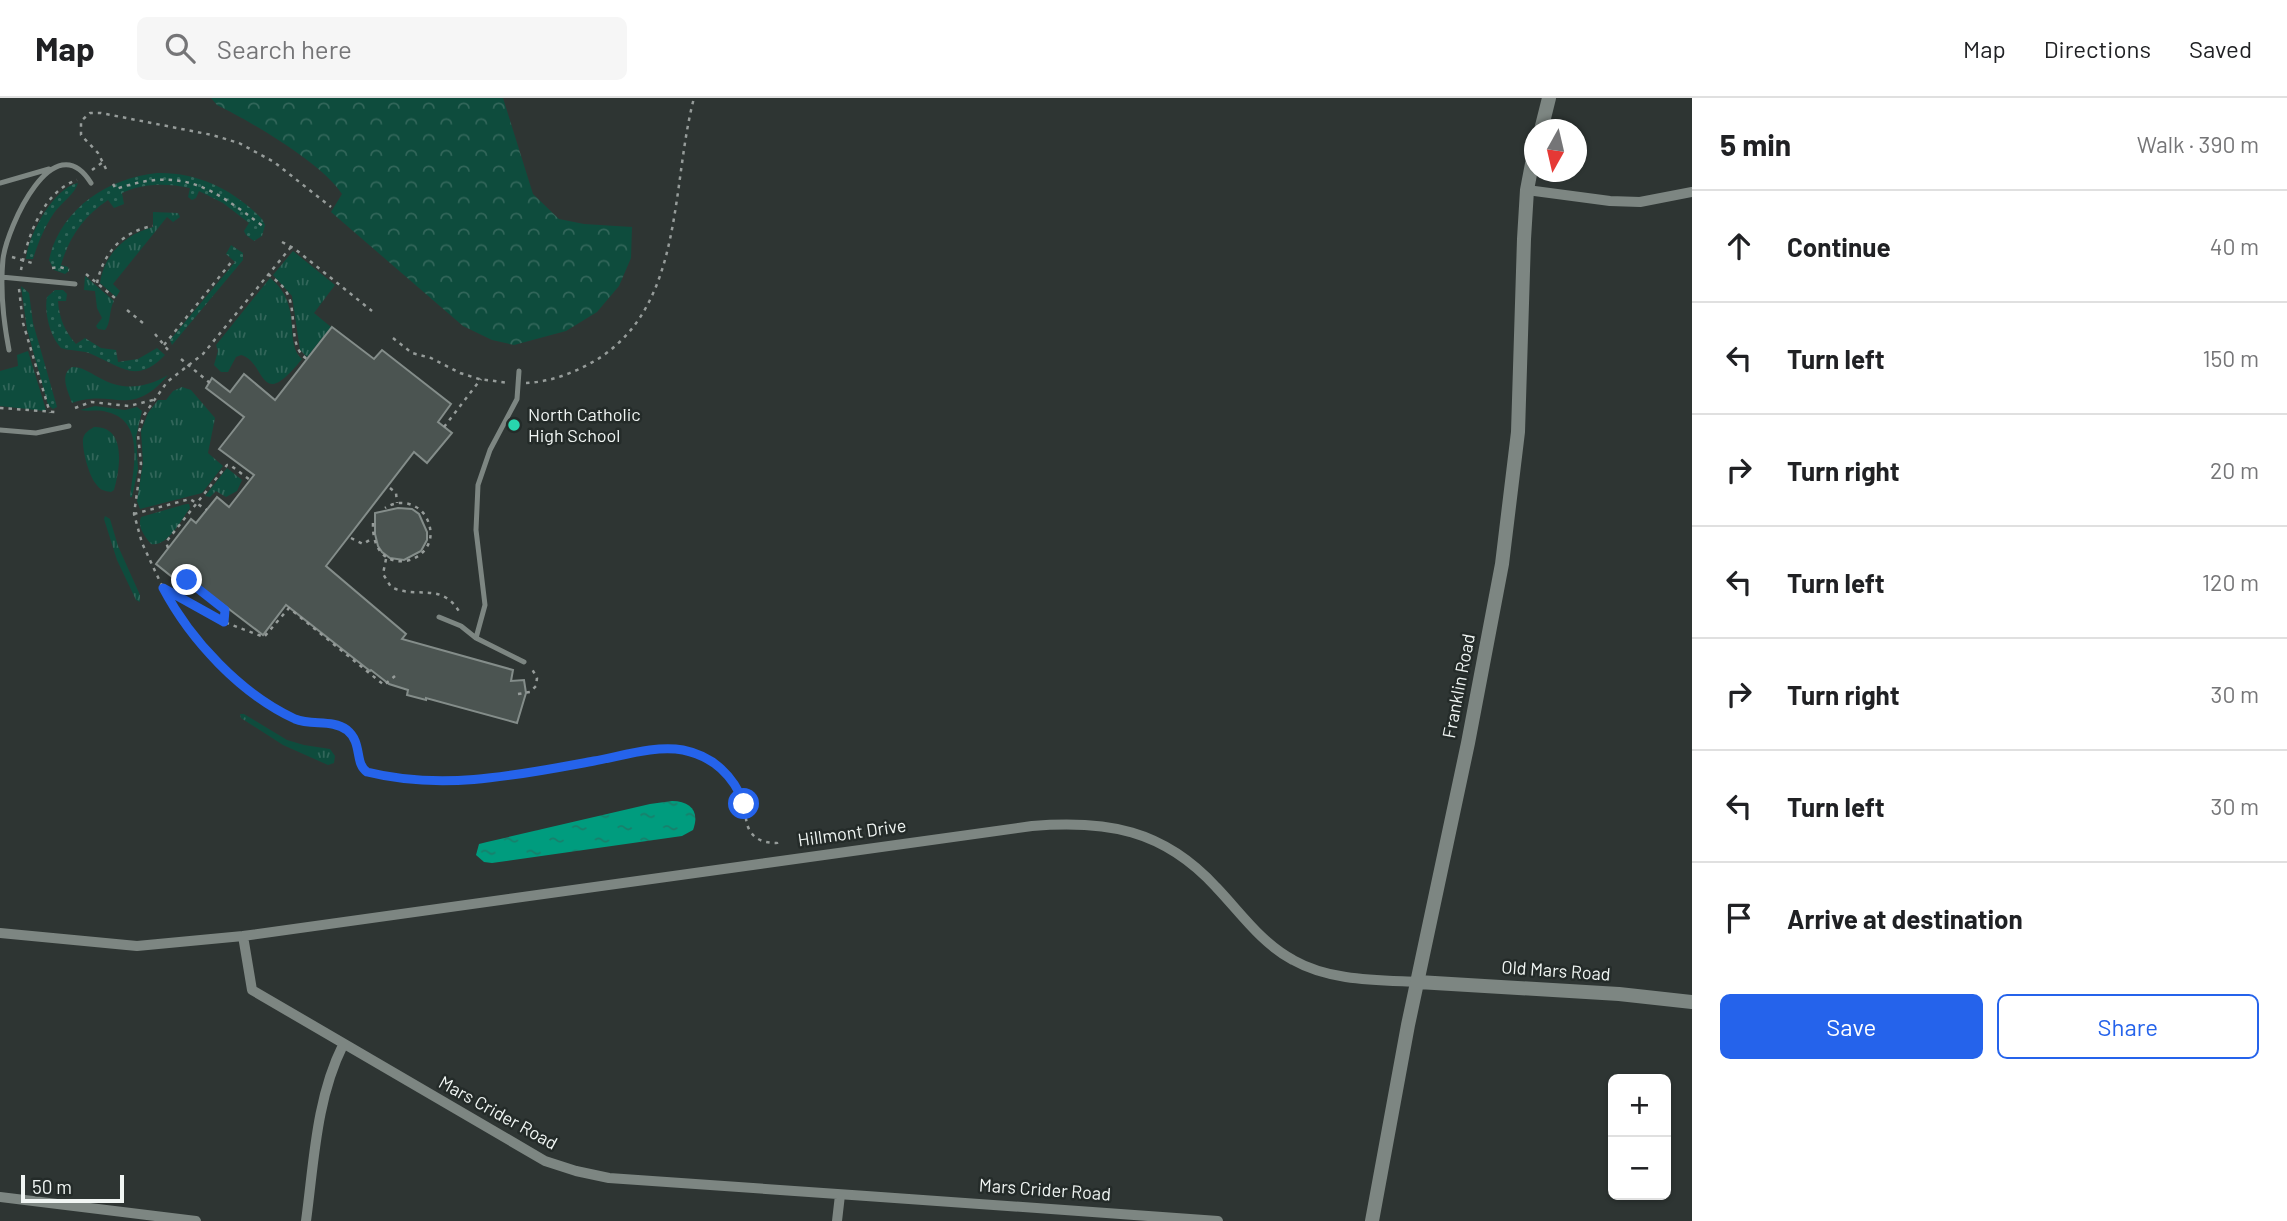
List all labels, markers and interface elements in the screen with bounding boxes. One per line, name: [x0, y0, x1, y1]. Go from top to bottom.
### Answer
search box: [137, 17, 627, 80]
text: Map: [35, 28, 95, 68]
icon: search: [161, 29, 199, 67]
text: Search here: [217, 33, 352, 64]
text: Map: [1963, 34, 2006, 63]
text: Directions: [2044, 34, 2151, 63]
text: Saved: [2189, 34, 2252, 63]
north arrow: [1524, 119, 1587, 182]
text: 5 min: [1720, 126, 1791, 162]
text: Walk · 390 m: [2137, 130, 2259, 158]
icon: ahead: [1720, 227, 1758, 265]
text: Continue: [1787, 231, 1891, 262]
text: 40 m: [2210, 232, 2259, 260]
icon: left: [1720, 339, 1758, 377]
text: Turn left: [1787, 343, 1885, 374]
text: 150 m: [2203, 344, 2259, 372]
place label: North Catholic High School: [528, 403, 641, 446]
marker: North Catholic High School: [506, 417, 522, 433]
icon: right: [1720, 451, 1758, 489]
text: Turn right: [1787, 455, 1900, 486]
text: 20 m: [2210, 456, 2259, 484]
icon: left: [1720, 563, 1758, 601]
route end: [171, 564, 202, 595]
text: Turn left: [1787, 567, 1885, 598]
text: 120 m: [2202, 568, 2259, 596]
street label: Franklin Road: [1437, 632, 1479, 740]
icon: right: [1720, 675, 1758, 713]
text: Turn right: [1787, 679, 1900, 710]
text: 30 m: [2211, 680, 2259, 708]
icon: left: [1720, 787, 1758, 825]
route start: [728, 788, 759, 819]
text: Turn left: [1787, 791, 1885, 822]
text: 30 m: [2211, 792, 2259, 820]
street label: Hillmont Drive: [796, 814, 907, 850]
icon: arrive: [1720, 899, 1758, 937]
text: Arrive at destination: [1787, 903, 2023, 934]
street label: Old Mars Road: [1501, 955, 1611, 985]
button: Save: [1720, 994, 1983, 1059]
button: Share: [1997, 994, 2259, 1059]
street label: Mars Crider Road: [435, 1070, 562, 1154]
map controls: [1608, 1074, 1671, 1200]
button: +: [1608, 1074, 1671, 1137]
button: −: [1608, 1137, 1671, 1200]
scale bar: [21, 1172, 124, 1204]
street label: Mars Crider Road: [978, 1173, 1112, 1205]
text: 50 m: [32, 1175, 72, 1198]

